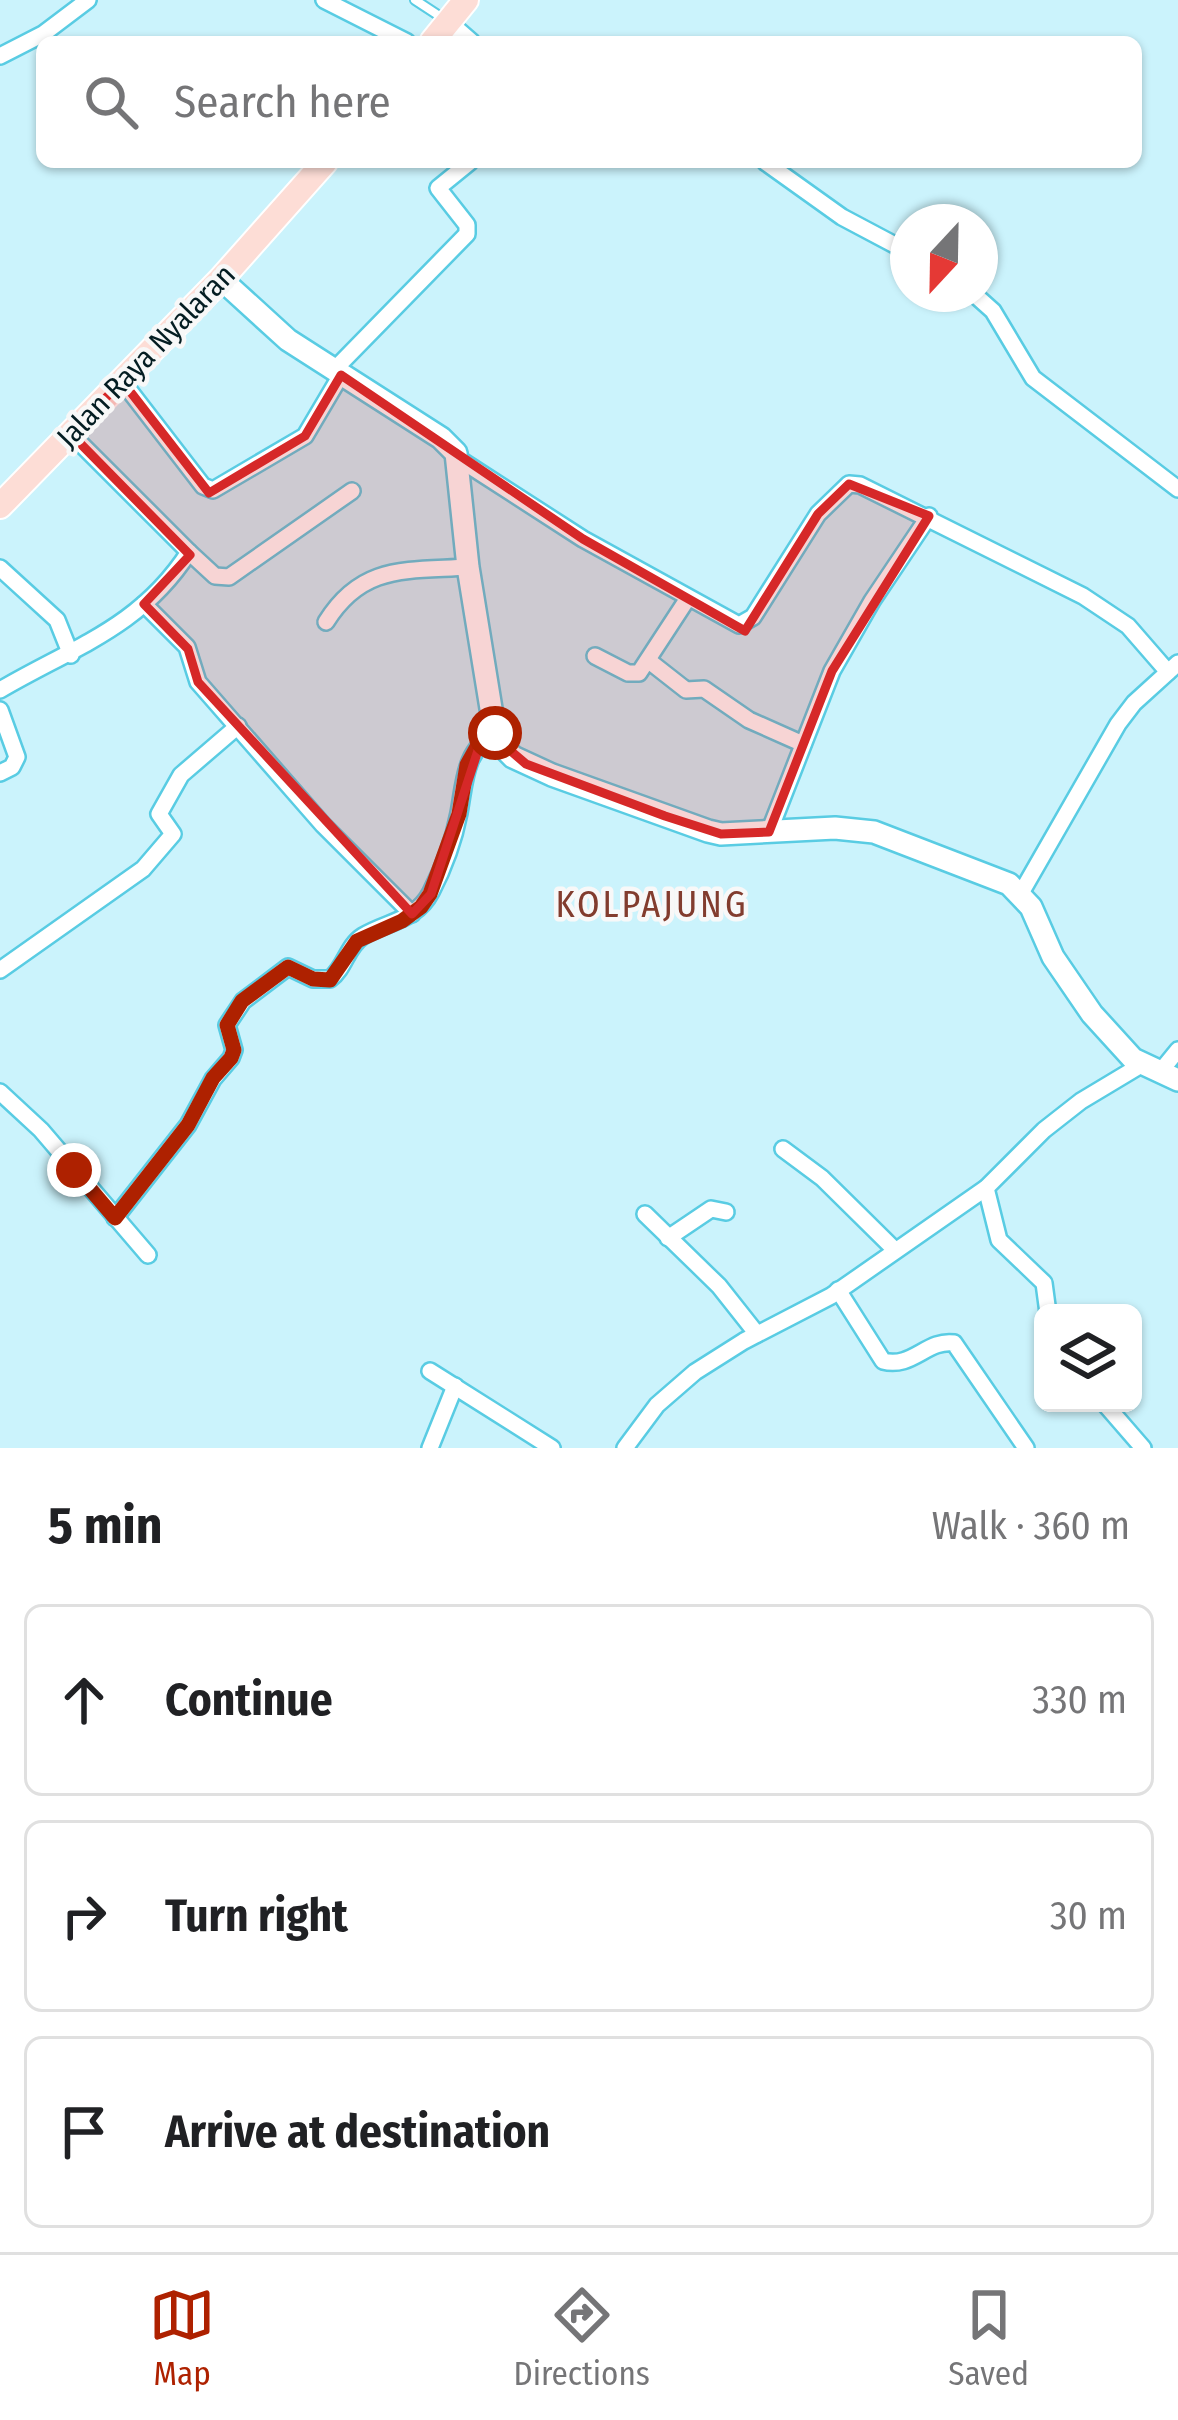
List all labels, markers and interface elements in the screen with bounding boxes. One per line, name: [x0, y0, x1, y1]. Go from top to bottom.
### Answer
search box: [36, 36, 1142, 168]
icon: search: [78, 69, 144, 135]
text: Search here: [174, 75, 391, 129]
north arrow: [890, 204, 998, 312]
street label: Jalan Raya Nyalaran: [49, 257, 243, 455]
route start: [468, 706, 522, 760]
district label: KOLPAJUNG: [555, 883, 749, 927]
route end: [47, 1143, 101, 1197]
map controls: [1034, 1304, 1142, 1412]
button: layers: [1034, 1304, 1142, 1412]
text: 5 min: [48, 1495, 163, 1557]
text: Walk · 360 m: [932, 1503, 1130, 1549]
icon: ahead: [51, 1667, 117, 1733]
text: Continue: [165, 1673, 333, 1727]
text: 330 m: [1032, 1677, 1127, 1723]
icon: right: [51, 1883, 117, 1949]
text: Turn right: [165, 1889, 348, 1943]
text: 30 m: [1050, 1893, 1127, 1939]
icon: arrive: [51, 2099, 117, 2165]
text: Arrive at destination: [165, 2105, 550, 2159]
tab: Map: [149, 2282, 215, 2394]
tab: Directions: [513, 2282, 650, 2394]
tab: Saved: [948, 2282, 1029, 2394]

